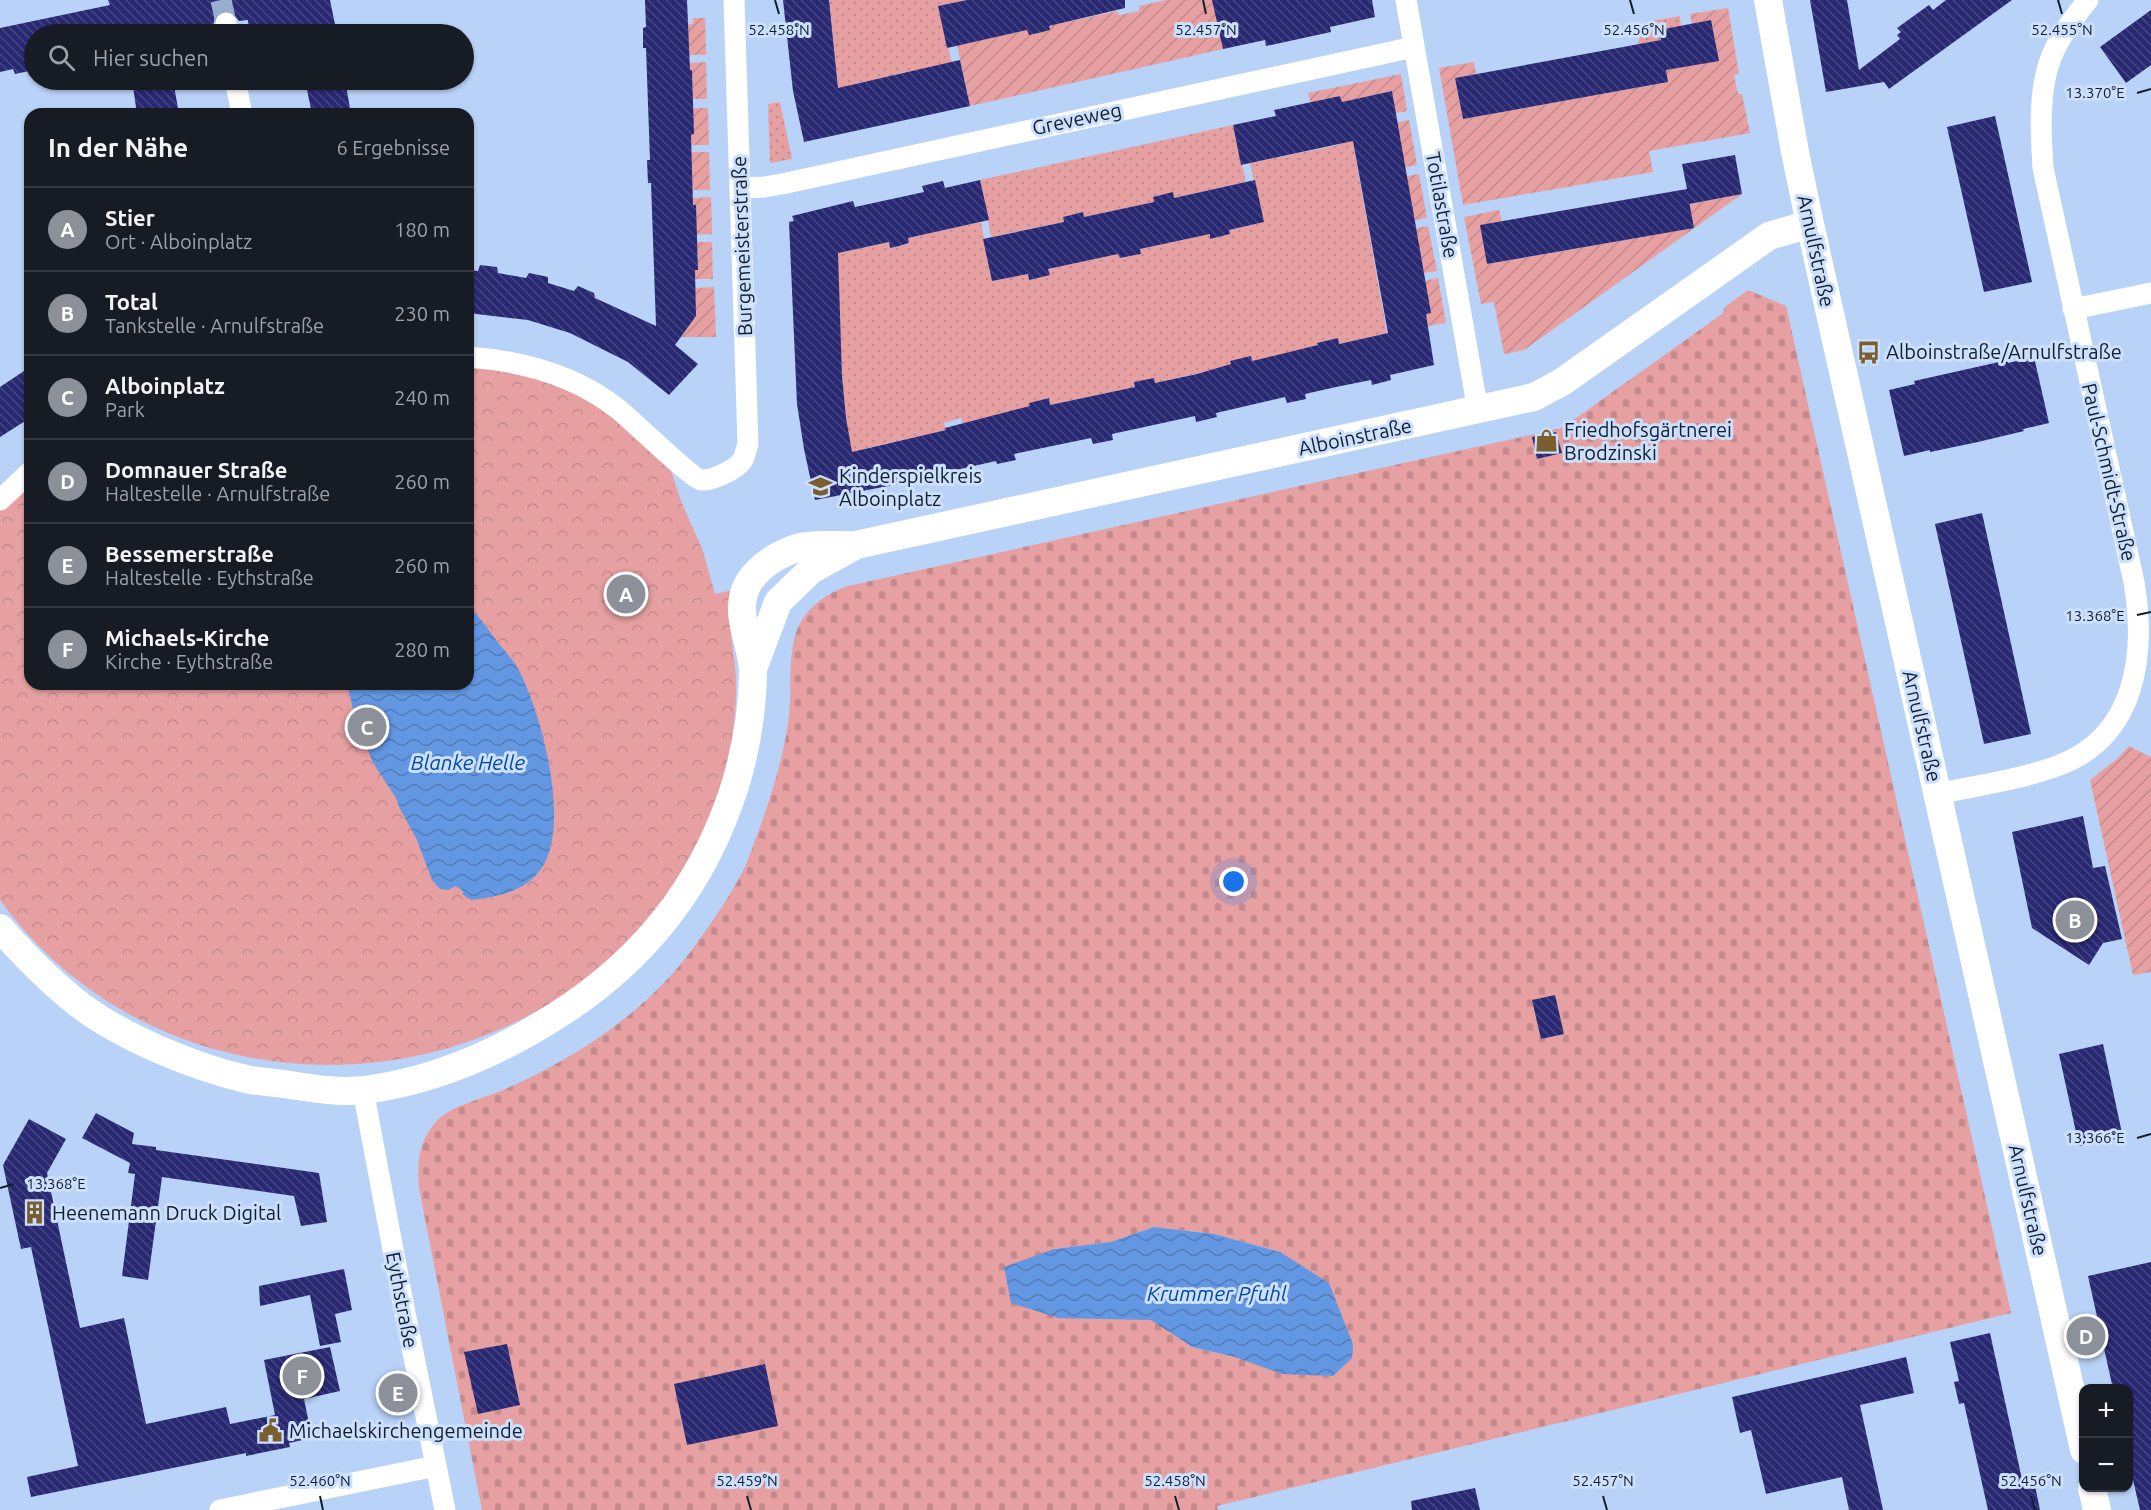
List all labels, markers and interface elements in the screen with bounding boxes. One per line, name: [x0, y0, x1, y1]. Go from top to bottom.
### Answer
text: 52.458°N: [748, 21, 810, 38]
text: 52.457°N: [1175, 21, 1237, 38]
text: 52.456°N: [1603, 21, 1665, 38]
text: 52.455°N: [2031, 21, 2093, 38]
search box: [24, 24, 474, 90]
icon: search: [45, 41, 78, 74]
text: Hier suchen: [93, 45, 209, 70]
text: 13.370°E: [2065, 84, 2125, 101]
street label: Greveweg: [1030, 98, 1124, 139]
text: In der Nähe: [48, 133, 188, 162]
text: 6 Ergebnisse: [336, 136, 450, 159]
street label: Totilastraße: [1422, 150, 1463, 260]
street label: Burgemeisterstraße: [727, 156, 756, 336]
street label: Arnulfstraße: [1793, 193, 1840, 309]
text: Stier: [105, 205, 155, 230]
text: A: [60, 218, 75, 241]
text: 180 m: [394, 218, 450, 241]
text: Ort · Alboinplatz: [105, 230, 252, 253]
text: Total: [105, 289, 158, 314]
text: B: [61, 302, 74, 325]
text: 230 m: [394, 302, 450, 325]
text: Tankstelle · Arnulfstraße: [105, 314, 324, 337]
bus stop icon: Alboinstraße/Arnulfstraße: [1855, 339, 1881, 365]
place label: Alboinstraße/Arnulfstraße: [1886, 340, 2122, 363]
text: Alboinplatz: [105, 373, 225, 398]
street label: Paul-Schmidt-Straße: [2078, 381, 2141, 563]
text: C: [61, 386, 74, 409]
text: 240 m: [394, 386, 450, 409]
text: Park: [105, 398, 145, 421]
street label: Alboinstraße: [1296, 413, 1414, 460]
place label: Friedhofsgärtnerei Brodzinski: [1564, 418, 1732, 464]
shop icon: Friedhofsgärtnerei Brodzinski: [1533, 428, 1559, 454]
text: Domnauer Straße: [105, 457, 288, 482]
place label: Kinderspielkreis Alboinplatz: [839, 464, 982, 510]
text: D: [60, 470, 75, 493]
text: 260 m: [394, 470, 450, 493]
school or university icon: Kinderspielkreis Alboinplatz: [808, 474, 834, 500]
text: Haltestelle · Arnulfstraße: [105, 482, 330, 505]
text: Bessemerstraße: [105, 541, 274, 566]
text: E: [62, 554, 73, 577]
text: 260 m: [394, 554, 450, 577]
text: Haltestelle · Eythstraße: [105, 566, 314, 589]
pin: A: [606, 572, 646, 616]
text: 13.368°E: [2065, 607, 2125, 624]
text: Michaels-Kirche: [105, 625, 269, 650]
text: F: [62, 638, 73, 661]
text: 280 m: [394, 638, 450, 661]
text: Kirche · Eythstraße: [105, 650, 273, 673]
street label: Arnulfstraße: [1898, 668, 1946, 784]
pin: C: [348, 704, 386, 750]
water label: Blanke Helle: [411, 750, 526, 774]
your location: [1219, 867, 1248, 896]
pin: B: [2056, 898, 2094, 942]
text: 13.366°E: [2065, 1129, 2125, 1146]
street label: Arnulfstraße: [2004, 1142, 2052, 1258]
text: 13.368°E: [26, 1175, 86, 1192]
building icon: Heenemann Druck Digital: [21, 1200, 47, 1226]
place label: Heenemann Druck Digital: [52, 1201, 281, 1224]
street label: Eythstraße: [382, 1250, 423, 1350]
water label: Krummer Pfuhl: [1147, 1281, 1287, 1305]
pin: D: [2066, 1314, 2106, 1358]
pin: F: [282, 1354, 322, 1398]
pin: E: [378, 1370, 418, 1416]
map controls: [2079, 1384, 2133, 1492]
button: +: [2079, 1384, 2133, 1438]
public building icon: Michaelskirchengemeinde: [258, 1418, 284, 1444]
place label: Michaelskirchengemeinde: [289, 1419, 523, 1442]
button: −: [2079, 1438, 2133, 1492]
text: 52.460°N: [289, 1472, 351, 1489]
text: 52.459°N: [716, 1472, 778, 1489]
text: 52.458°N: [1144, 1472, 1206, 1489]
text: 52.457°N: [1572, 1472, 1634, 1489]
text: 52.456°N: [2000, 1472, 2062, 1489]

